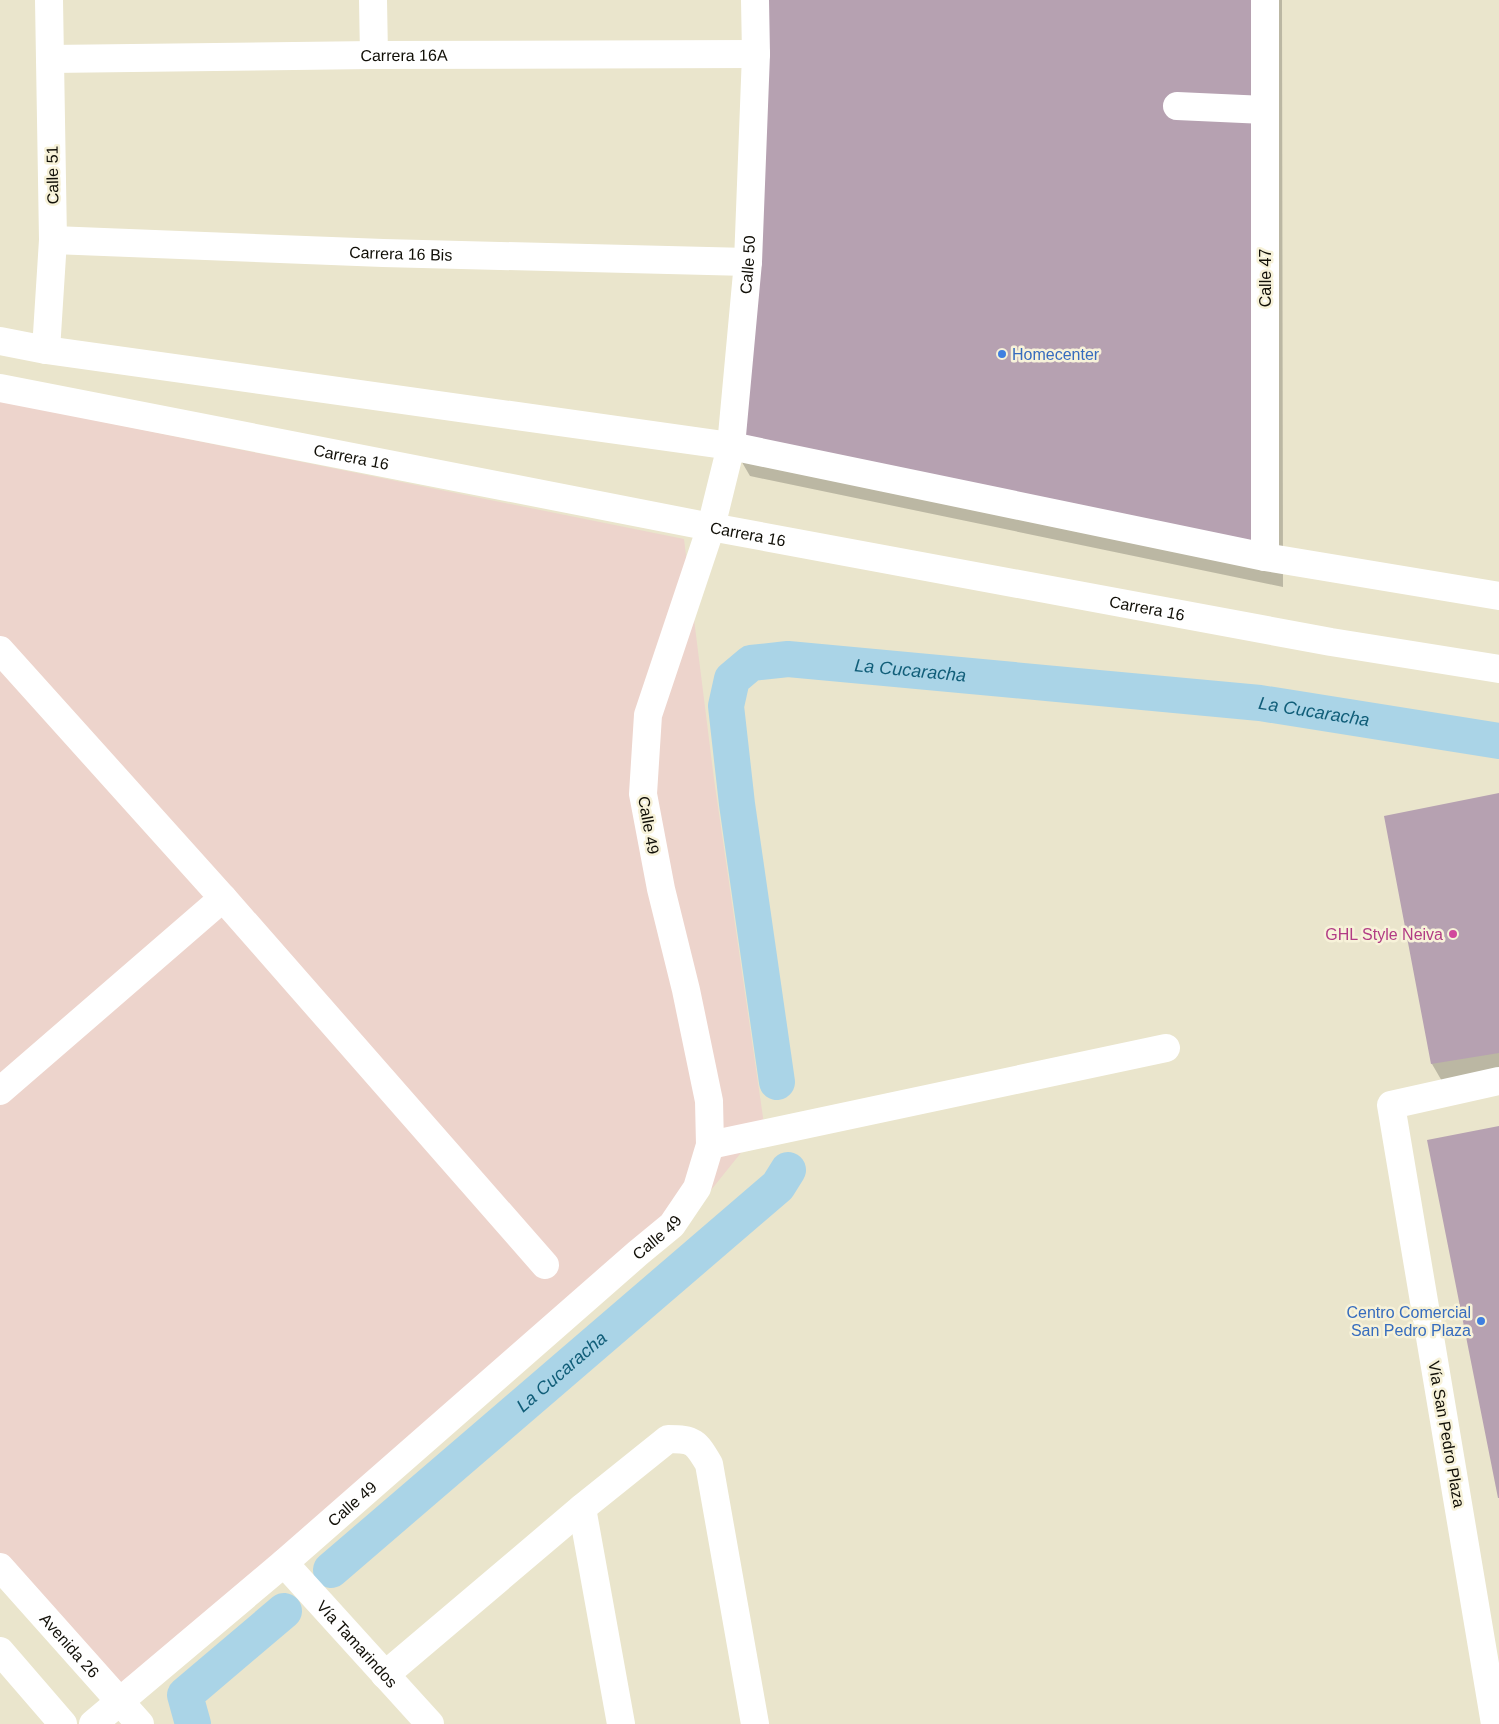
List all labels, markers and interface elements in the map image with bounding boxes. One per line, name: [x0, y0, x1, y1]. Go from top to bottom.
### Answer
street label: Carrera 16A: [360, 47, 448, 64]
street label: Calle 51: [43, 145, 62, 204]
street label: Calle 50: [737, 235, 758, 295]
street label: Carrera 16 Bis: [349, 244, 453, 264]
street label: Calle 47: [1257, 249, 1274, 307]
place label: Homecenter: [1012, 346, 1100, 363]
marker: Homecenter: [996, 348, 1008, 360]
street label: Carrera 16: [312, 441, 391, 473]
street label: Carrera 16: [709, 519, 787, 550]
street label: Carrera 16: [1108, 593, 1186, 624]
water label: La Cucaracha: [854, 655, 967, 686]
water label: La Cucaracha: [1257, 693, 1371, 730]
street label: Calle 49: [635, 795, 662, 856]
place label: GHL Style Neiva: [1325, 926, 1443, 943]
marker: GHL Style Neiva: [1447, 928, 1459, 940]
street label: Calle 49: [629, 1212, 685, 1263]
place label: Centro Comercial San Pedro Plaza: [1347, 1304, 1471, 1339]
marker: Centro Comercial San Pedro Plaza: [1475, 1315, 1487, 1327]
water label: La Cucaracha: [513, 1328, 611, 1416]
street label: Vía San Pedro Plaza: [1425, 1359, 1468, 1509]
street label: Calle 49: [324, 1478, 380, 1530]
street label: Vía Tamarindos: [313, 1597, 400, 1691]
street label: Avenida 26: [37, 1610, 102, 1681]

